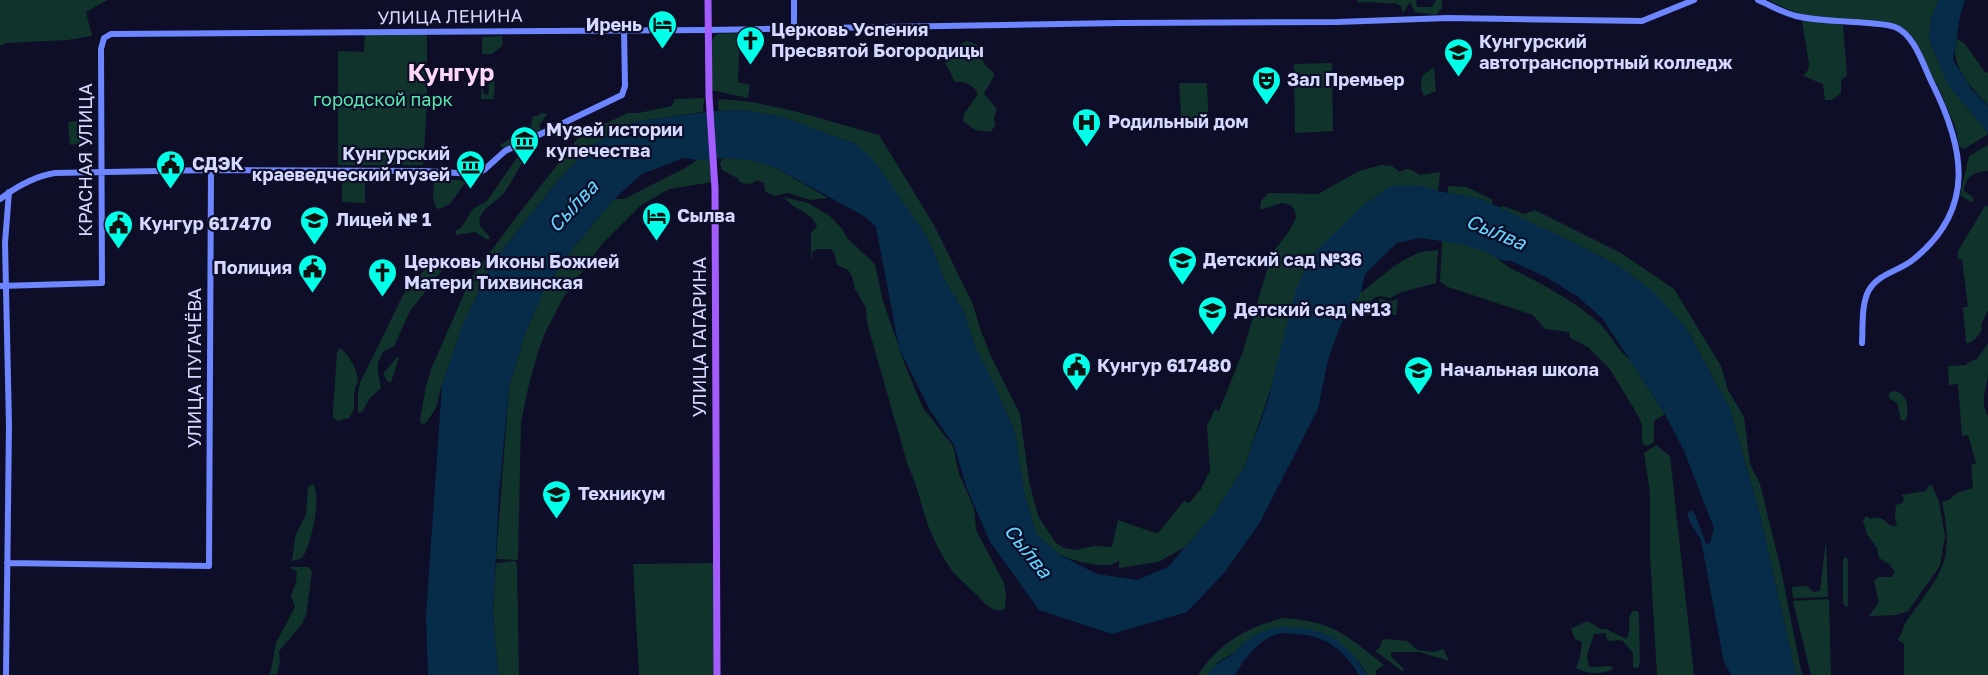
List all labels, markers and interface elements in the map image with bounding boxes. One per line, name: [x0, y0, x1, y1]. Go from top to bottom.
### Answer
street label: УЛИЦА ЛЕНИНА: [377, 4, 523, 28]
hotel icon: Ирень: [647, 9, 679, 51]
place label: Ирень: [586, 13, 642, 35]
place label: Церковь Успения Пресвятой Богородицы: [771, 18, 984, 61]
church icon: Церковь Успения Пресвятой Богородицы: [734, 24, 766, 66]
place label: Кунгурский автотранспортный колледж: [1479, 30, 1733, 73]
school or university icon: Кунгурский автотранспортный колледж: [1442, 36, 1474, 78]
district label: Кунгур: [408, 57, 495, 86]
theatre icon: Зал Премьер: [1250, 64, 1282, 106]
place label: Зал Премьер: [1287, 68, 1405, 90]
street label: КРАСНАЯ УЛИЦА: [74, 83, 96, 237]
park label: городской парк: [313, 88, 453, 110]
hospital icon: Родильный дом: [1071, 106, 1103, 148]
place label: Родильный дом: [1108, 110, 1249, 132]
place label: Музей истории купечества: [546, 118, 683, 161]
museum icon: Музей истории купечества: [509, 124, 541, 166]
place label: Кунгурский краеведческий музей: [252, 142, 450, 185]
public building icon: СДЭК: [155, 148, 187, 190]
museum icon: Кунгурский краеведческий музей: [455, 148, 487, 190]
place label: СДЭК: [192, 152, 244, 174]
water label: Сы́лва: [542, 174, 603, 236]
hotel icon: Сылва: [640, 200, 672, 242]
school or university icon: Лицей № 1: [299, 204, 331, 246]
place label: Сылва: [677, 204, 735, 226]
public building icon: Кунгур 617470: [102, 208, 134, 250]
place label: Лицей № 1: [336, 208, 431, 230]
water label: Сы́лва: [1463, 208, 1530, 255]
place label: Кунгур 617470: [139, 212, 272, 234]
school or university icon: Детский сад №36: [1166, 244, 1198, 286]
place label: Детский сад №36: [1203, 248, 1362, 270]
place label: Церковь Иконы Божией Матери Тихвинская: [404, 250, 619, 293]
public building icon: Полиция: [297, 252, 329, 294]
place label: Полиция: [213, 256, 292, 278]
church icon: Церковь Иконы Божией Матери Тихвинская: [367, 256, 399, 298]
street label: УЛИЦА ГАГАРИНА: [688, 257, 710, 417]
street label: УЛИЦА ПУГАЧЁВА: [183, 288, 205, 448]
school or university icon: Детский сад №13: [1197, 294, 1229, 336]
place label: Детский сад №13: [1234, 298, 1391, 320]
public building icon: Кунгур 617480: [1060, 350, 1092, 392]
place label: Кунгур 617480: [1097, 354, 1231, 376]
school or university icon: Начальная школа: [1403, 354, 1435, 396]
place label: Начальная школа: [1440, 358, 1599, 380]
school or university icon: Техникум: [541, 478, 573, 520]
place label: Техникум: [578, 482, 665, 504]
water label: Сы́лва: [1000, 519, 1058, 583]

